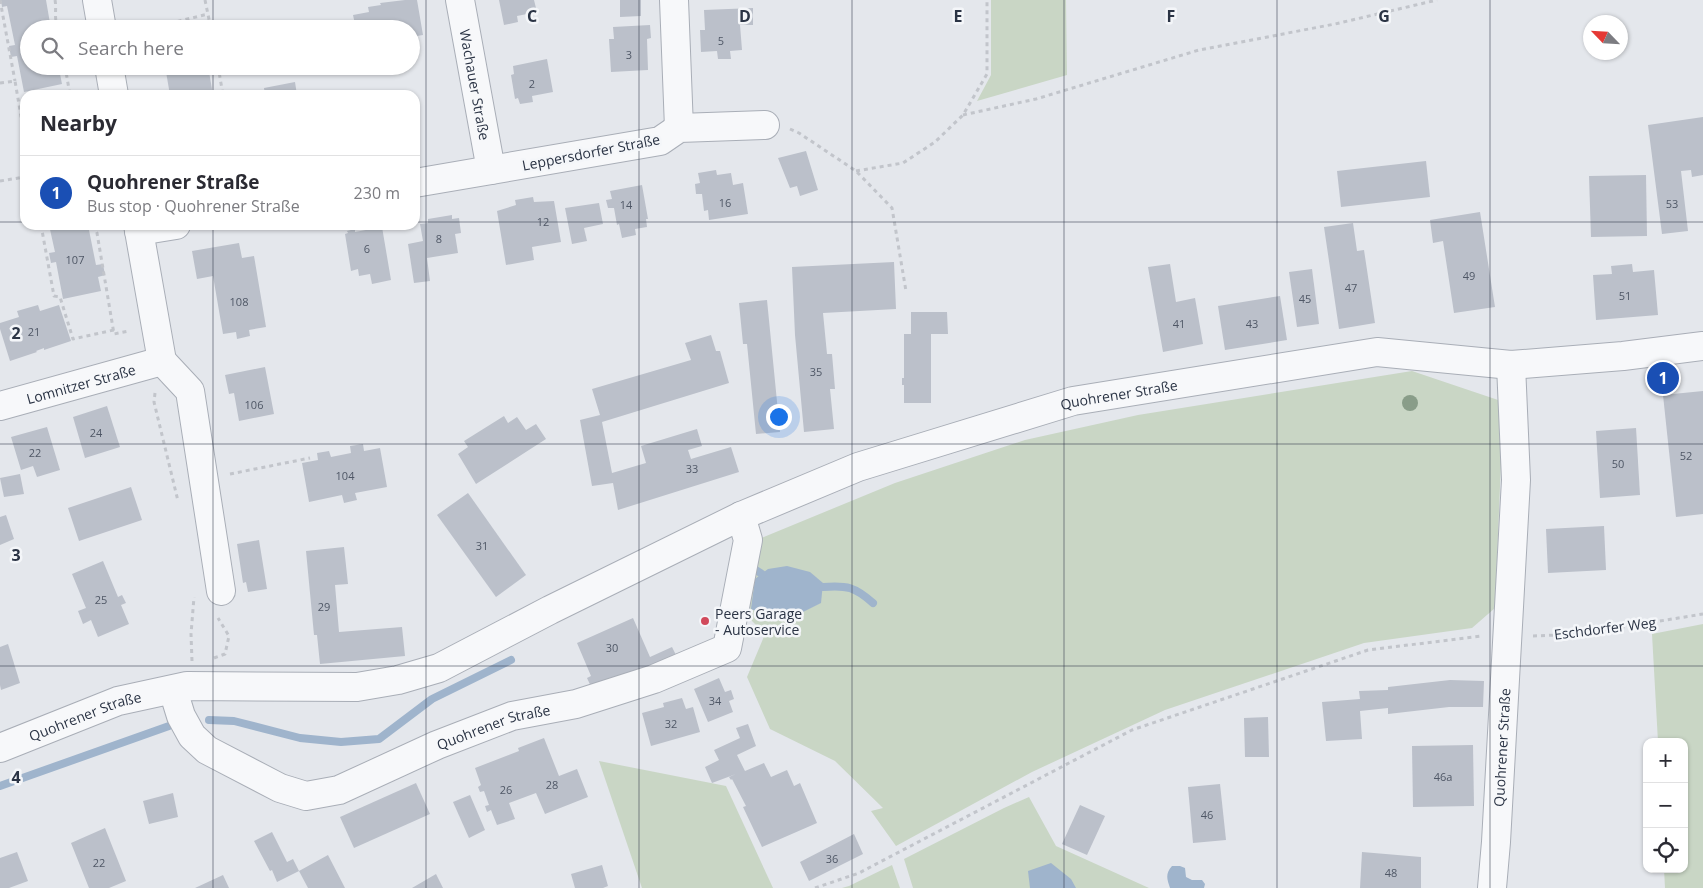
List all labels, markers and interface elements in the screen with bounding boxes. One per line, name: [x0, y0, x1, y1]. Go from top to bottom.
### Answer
text: C: [527, 5, 537, 27]
text: D: [739, 5, 751, 27]
text: E: [954, 5, 963, 27]
text: F: [1167, 5, 1175, 27]
text: G: [1378, 5, 1390, 27]
north arrow: [1583, 15, 1628, 60]
search box: [20, 20, 420, 75]
street label: Wachauer Straße: [456, 28, 495, 142]
house number: 5: [718, 33, 724, 48]
icon: search: [38, 34, 66, 62]
text: Search here: [78, 35, 184, 61]
house number: 3: [626, 47, 632, 62]
house number: 2: [529, 76, 535, 91]
text: Nearby: [40, 109, 117, 137]
street label: Leppersdorfer Straße: [520, 129, 662, 175]
text: Quohrener Straße: [87, 169, 260, 195]
text: 1: [51, 182, 61, 204]
text: 230 m: [354, 182, 400, 204]
text: Bus stop · Quohrener Straße: [87, 195, 300, 217]
house number: 16: [719, 195, 731, 210]
house number: 53: [1666, 196, 1678, 211]
house number: 14: [620, 197, 633, 212]
house number: 12: [537, 214, 549, 229]
house number: 8: [436, 231, 442, 246]
house number: 6: [364, 241, 370, 256]
house number: 107: [66, 252, 84, 267]
house number: 49: [1463, 268, 1475, 283]
house number: 47: [1345, 280, 1357, 295]
house number: 51: [1619, 288, 1631, 303]
house number: 45: [1299, 291, 1311, 306]
house number: 108: [230, 294, 248, 309]
house number: 41: [1173, 316, 1185, 331]
house number: 43: [1246, 316, 1258, 331]
text: 2: [11, 322, 21, 344]
house number: 21: [28, 324, 40, 339]
street label: Lomnitzer Straße: [24, 359, 138, 408]
pin: 1: [1647, 359, 1679, 397]
house number: 35: [810, 364, 822, 379]
street label: Quohrener Straße: [1058, 375, 1179, 414]
house number: 106: [245, 397, 263, 412]
your location: [766, 404, 792, 430]
house number: 24: [90, 425, 103, 440]
house number: 22: [29, 445, 41, 460]
house number: 52: [1680, 448, 1692, 463]
house number: 50: [1612, 456, 1624, 471]
house number: 33: [686, 461, 698, 476]
house number: 104: [336, 468, 355, 483]
house number: 31: [476, 538, 488, 553]
text: 3: [11, 544, 21, 566]
house number: 25: [95, 592, 107, 607]
house number: 29: [318, 599, 330, 614]
place label: Peers Garage - Autoservice: [715, 604, 802, 639]
street label: Eschdorfer Weg: [1553, 612, 1658, 644]
marker: Peers Garage - Autoservice: [699, 615, 711, 627]
house number: 30: [606, 640, 618, 655]
street label: Quohrener Straße: [26, 687, 143, 745]
street label: Quohrener Straße: [1488, 687, 1514, 807]
house number: 34: [709, 693, 722, 708]
street label: Quohrener Straße: [434, 700, 552, 754]
house number: 32: [665, 716, 677, 731]
map controls: [1643, 738, 1688, 873]
button: +: [1643, 738, 1688, 783]
text: 4: [11, 766, 21, 788]
house number: 46a: [1434, 769, 1452, 784]
house number: 28: [546, 777, 558, 792]
house number: 26: [500, 782, 512, 797]
button: −: [1643, 783, 1688, 828]
house number: 46: [1201, 807, 1213, 822]
button: locate: [1643, 828, 1688, 873]
house number: 36: [826, 851, 838, 866]
house number: 22: [93, 855, 105, 870]
house number: 48: [1385, 865, 1397, 880]

